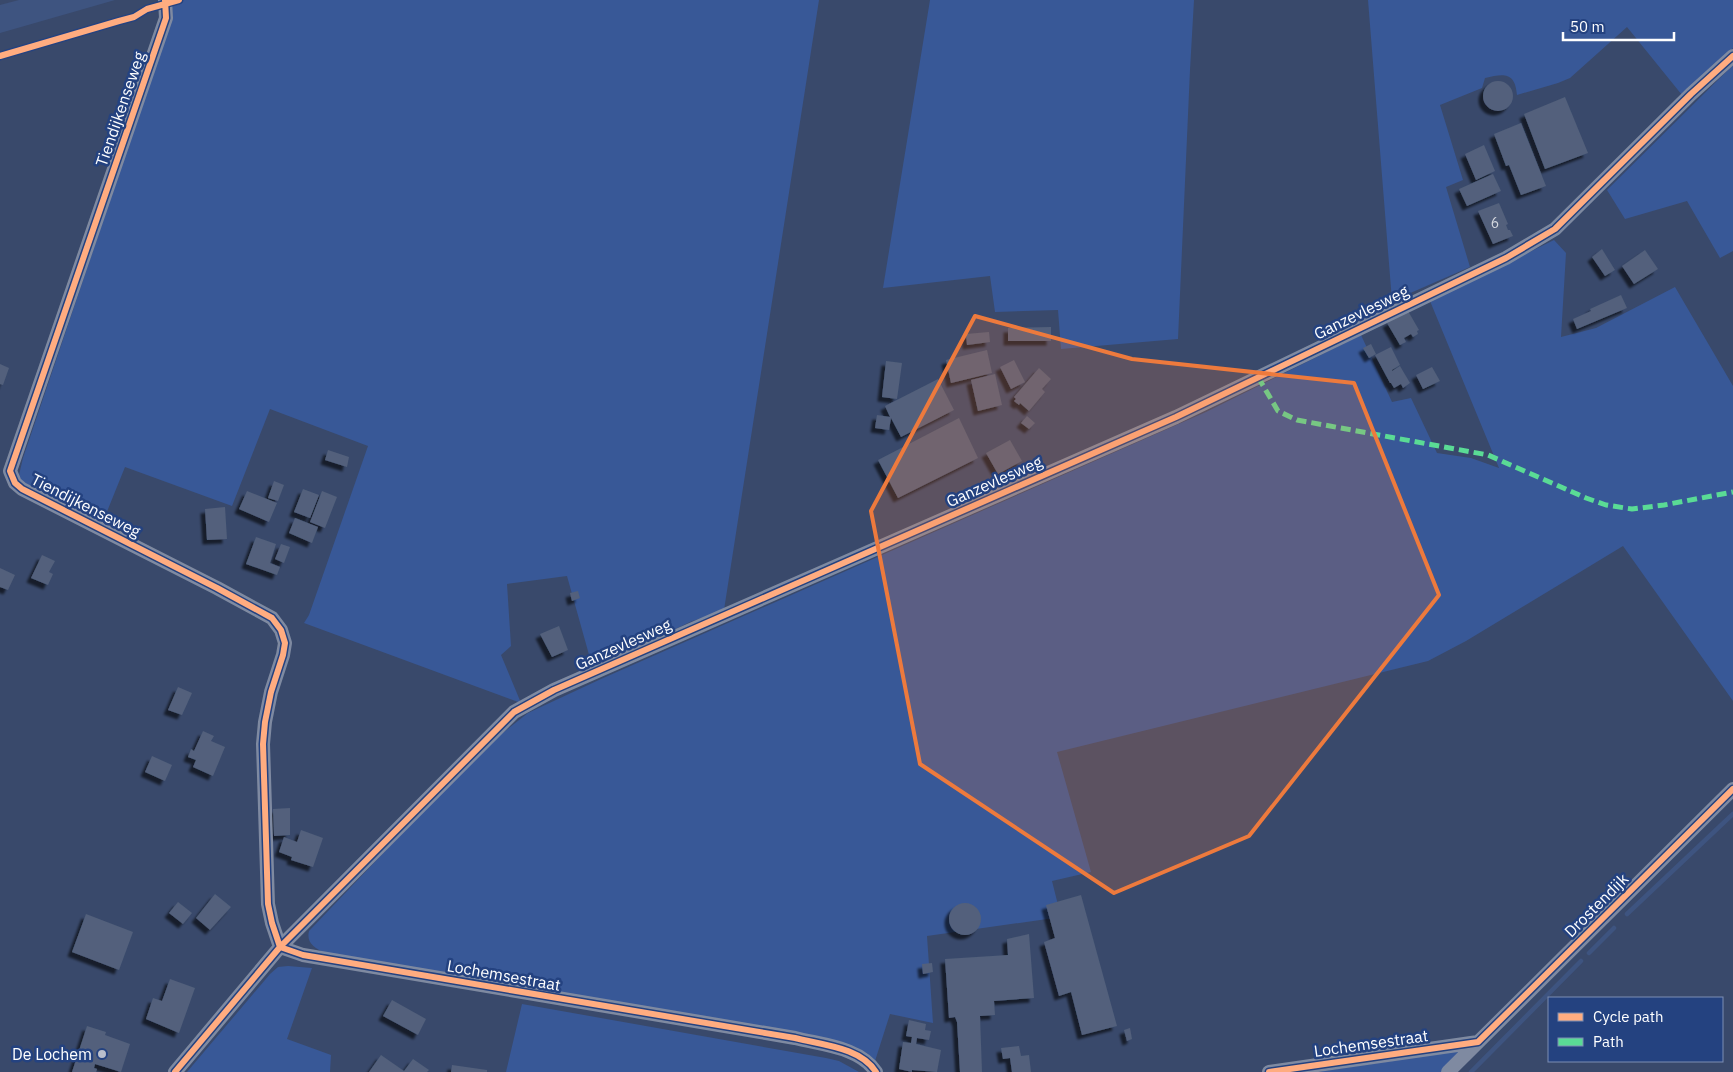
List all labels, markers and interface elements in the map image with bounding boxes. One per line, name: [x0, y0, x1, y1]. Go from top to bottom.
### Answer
scale bar: [1563, 10, 1674, 42]
text: 50 m: [1570, 17, 1605, 36]
street label: Tiendijkenseweg: [91, 48, 149, 169]
house number: 6: [1491, 214, 1499, 232]
street label: Ganzevlesweg: [1310, 280, 1412, 344]
street label: Ganzevlesweg: [943, 451, 1046, 511]
street label: Tiendijkenseweg: [28, 469, 145, 541]
street label: Ganzevlesweg: [572, 614, 675, 674]
street label: Drostendijk: [1560, 868, 1633, 941]
street label: Lochemsestraat: [446, 955, 562, 995]
legend: [1548, 997, 1723, 1062]
text: Cycle path: [1593, 1007, 1664, 1026]
street label: Lochemsestraat: [1313, 1025, 1429, 1061]
text: Path: [1593, 1032, 1624, 1051]
place label: De Lochem: [12, 1044, 92, 1064]
marker: De Lochem: [96, 1048, 108, 1060]

